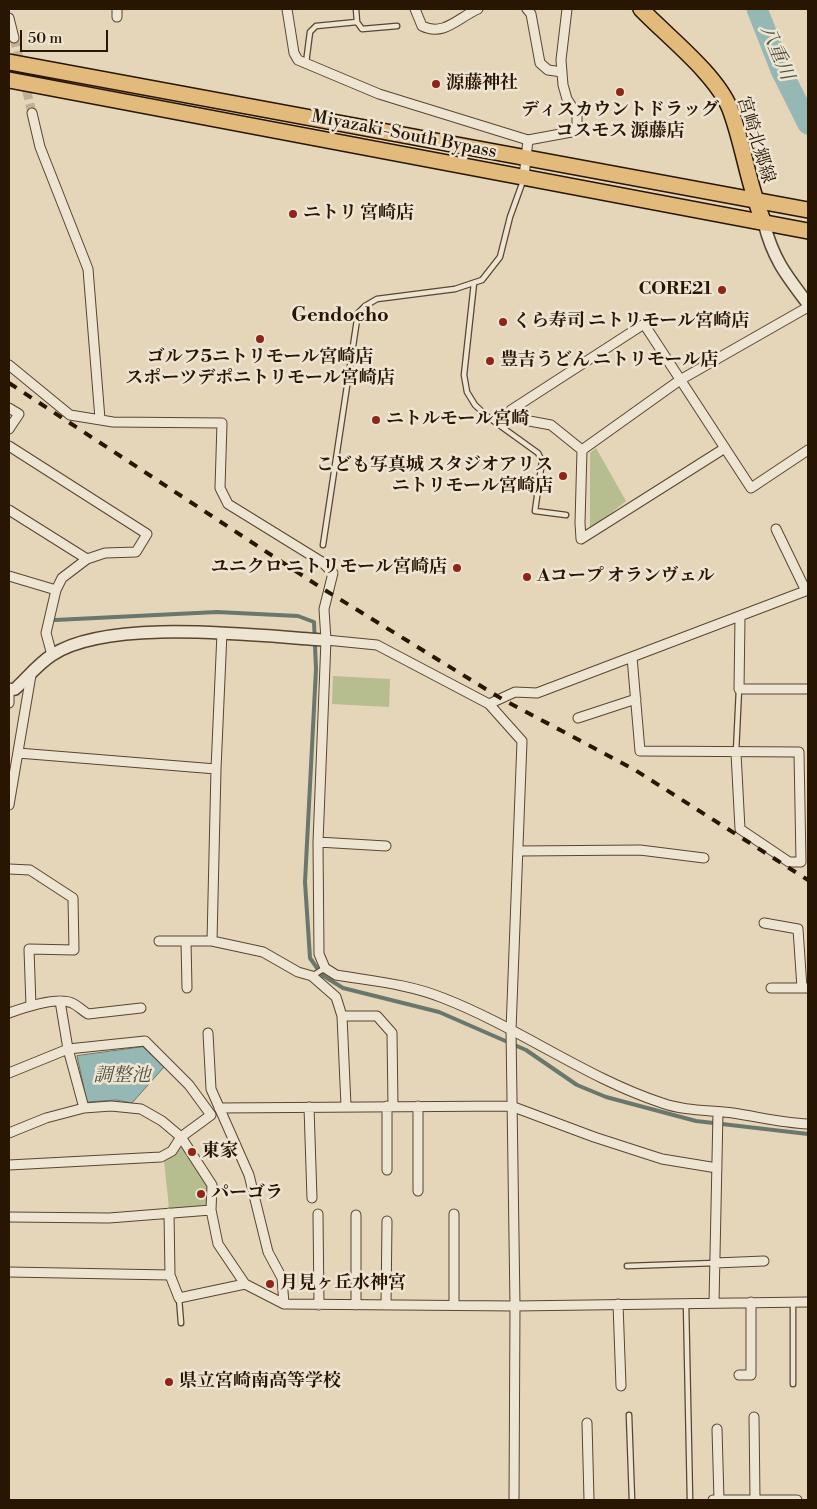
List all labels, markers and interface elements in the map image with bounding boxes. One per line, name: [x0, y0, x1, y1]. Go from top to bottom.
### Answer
scale bar: [22, 20, 110, 52]
water label: 八重川: [754, 22, 798, 84]
text: 50 m: [28, 29, 62, 48]
place label: 源藤神社: [446, 73, 518, 95]
marker: 源藤神社: [430, 78, 442, 90]
marker: ディスカウントドラッグ コスモス 源藤店: [614, 86, 626, 98]
street label: 宮崎北郷線: [732, 94, 778, 186]
place label: ディスカウントドラッグ コスモス 源藤店: [521, 100, 719, 142]
street label: Miyazaki-South Bypass: [310, 106, 498, 164]
place label: ニトリ 宮崎店: [303, 203, 414, 225]
marker: ニトリ 宮崎店: [287, 208, 299, 220]
place label: CORE21: [638, 279, 712, 301]
marker: CORE21: [716, 284, 728, 296]
district label: Gendocho: [291, 304, 389, 328]
place label: くら寿司 ニトリモール宮崎店: [513, 311, 749, 333]
marker: くら寿司 ニトリモール宮崎店: [497, 316, 509, 328]
marker: ゴルフ5ニトリモール宮崎店 スポーツデポニトリモール宮崎店: [254, 333, 266, 345]
place label: ゴルフ5ニトリモール宮崎店 スポーツデポニトリモール宮崎店: [125, 347, 395, 389]
place label: 豊吉うどん ニトリモール店: [500, 350, 718, 372]
marker: 豊吉うどん ニトリモール店: [484, 355, 496, 367]
place label: ニトルモール宮崎: [386, 409, 529, 431]
marker: ニトルモール宮崎: [370, 414, 382, 426]
place label: こども写真城 スタジオアリス ニトリモール宮崎店: [316, 455, 553, 498]
marker: こども写真城 スタジオアリス ニトリモール宮崎店: [557, 470, 569, 482]
place label: ユニクロ ニトリモール宮崎店: [211, 557, 447, 579]
marker: ユニクロ ニトリモール宮崎店: [451, 562, 463, 574]
place label: Aコープ オランヴェル: [537, 566, 715, 588]
marker: Aコープ オランヴェル: [521, 571, 533, 583]
water label: 調整池: [94, 1065, 150, 1087]
place label: 東家: [202, 1141, 238, 1163]
marker: 東家: [186, 1146, 198, 1158]
place label: パーゴラ: [211, 1183, 283, 1205]
marker: パーゴラ: [195, 1188, 207, 1200]
place label: 月見ヶ丘水神宮: [280, 1273, 406, 1295]
marker: 月見ヶ丘水神宮: [264, 1278, 276, 1290]
place label: 県立宮崎南高等学校: [179, 1371, 341, 1393]
marker: 県立宮崎南高等学校: [163, 1376, 175, 1388]

